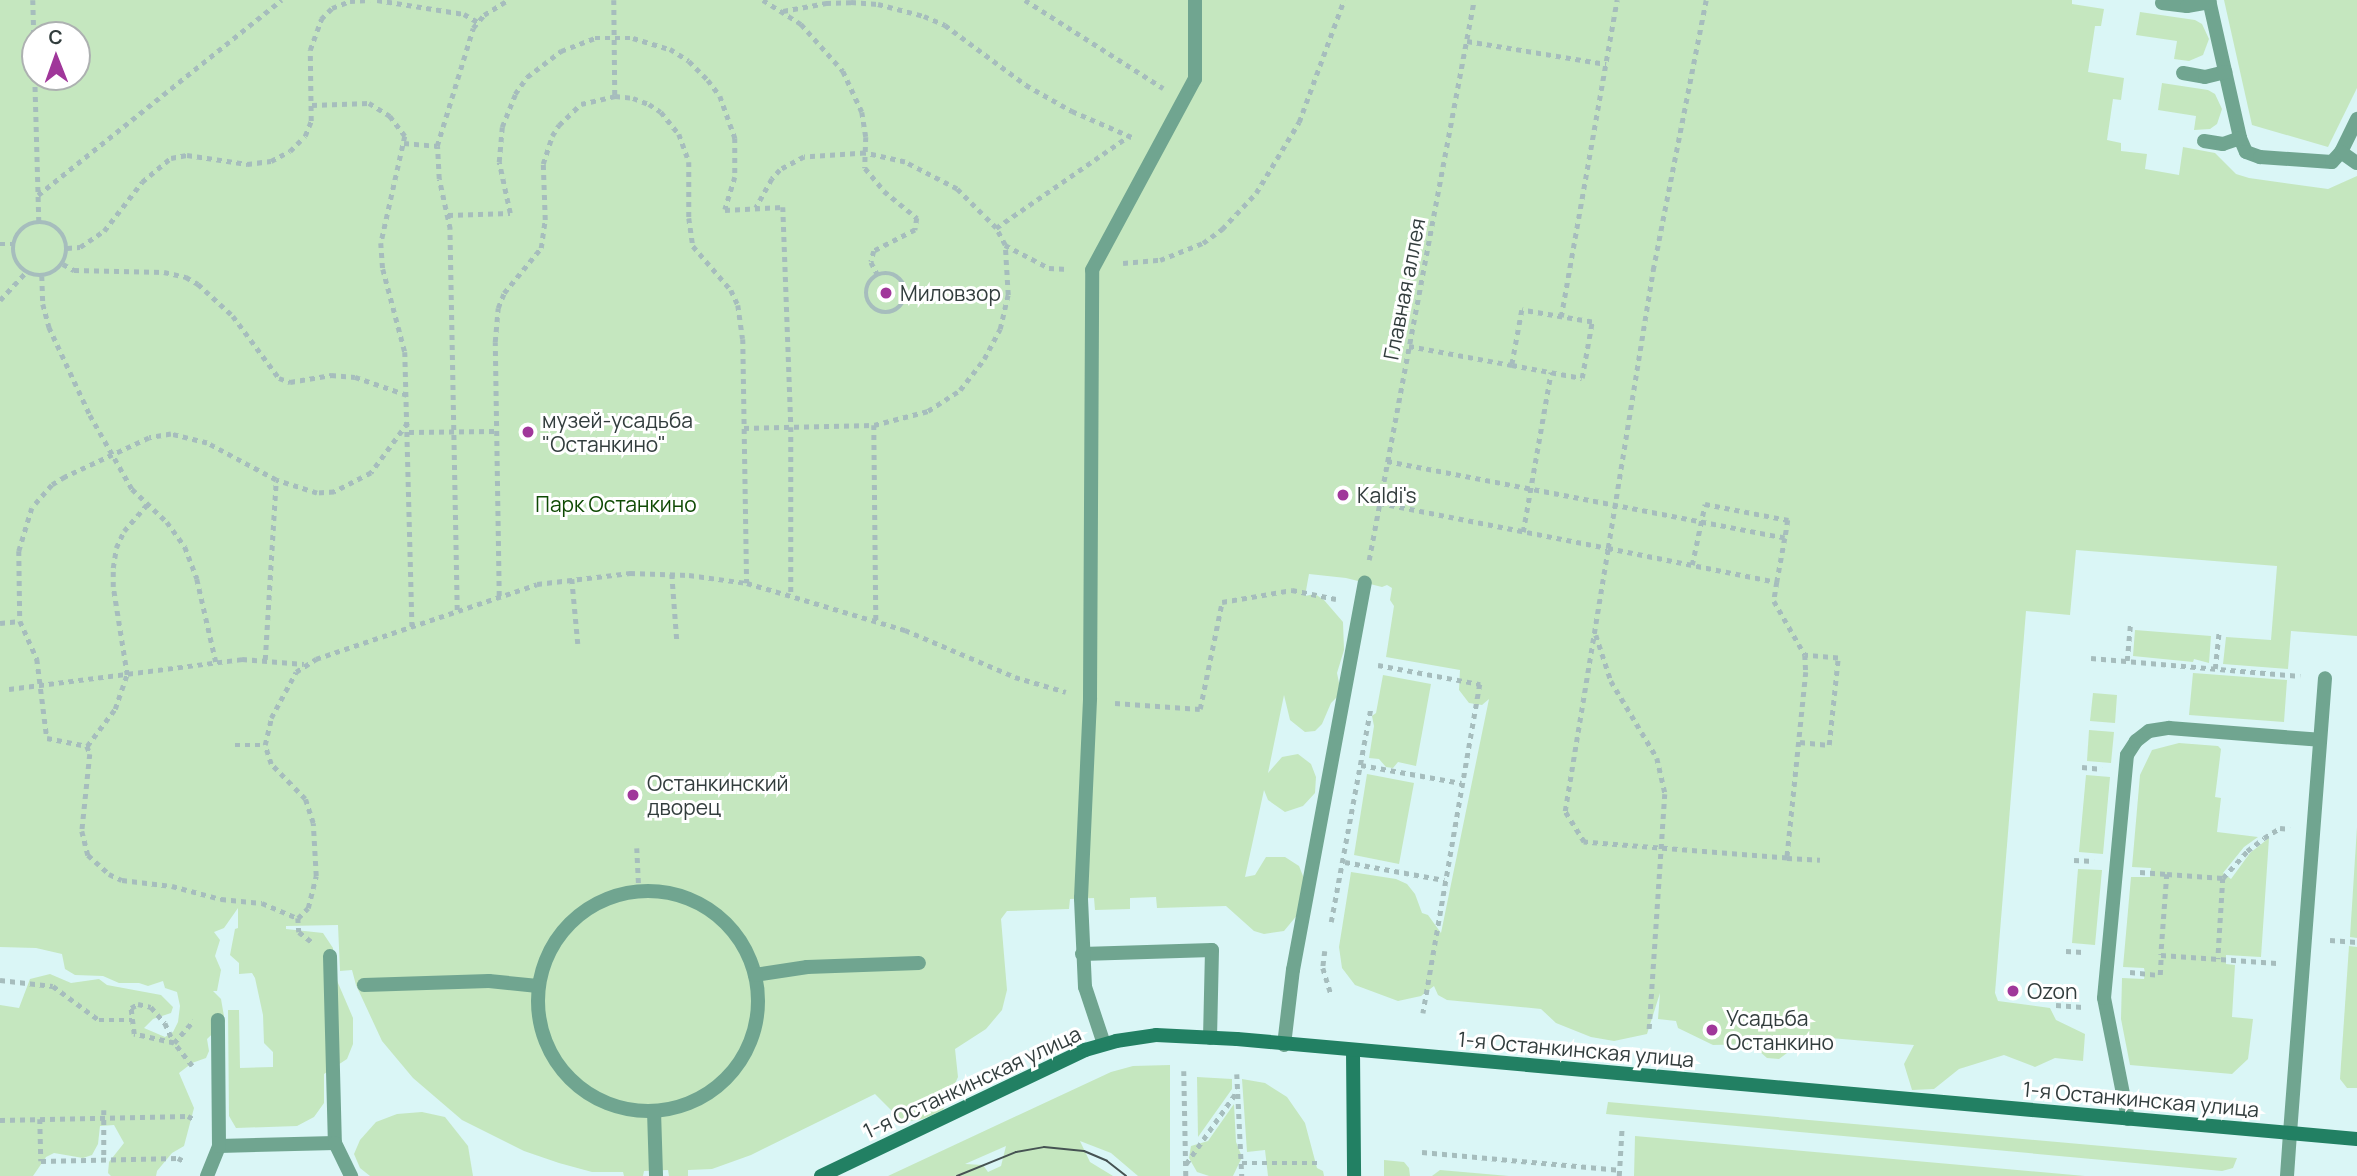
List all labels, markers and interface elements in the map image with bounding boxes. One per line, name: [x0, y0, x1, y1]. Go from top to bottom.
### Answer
north arrow: [21, 21, 91, 91]
text: С: [48, 24, 63, 50]
street label: Главная аллея: [1378, 216, 1430, 362]
place label: Миловзор: [900, 280, 1001, 306]
marker: Миловзор: [878, 285, 894, 301]
place label: музей-усадьба "Останкино": [542, 407, 693, 457]
marker: музей-усадьба "Останкино": [520, 424, 536, 440]
place label: Kaldi's: [1357, 482, 1417, 508]
marker: Kaldi's: [1335, 487, 1351, 503]
park label: Парк Останкино: [535, 491, 697, 517]
place label: Останкинский дворец: [647, 770, 789, 820]
marker: Останкинский дворец: [625, 787, 641, 803]
place label: Ozon: [2027, 978, 2077, 1004]
marker: Ozon: [2005, 983, 2021, 999]
place label: Усадьба Останкино: [1726, 1005, 1834, 1055]
street label: 1-я Останкинская улица: [859, 1020, 1085, 1144]
marker: Усадьба Останкино: [1704, 1022, 1720, 1038]
street label: 1-я Останкинская улица: [1457, 1026, 1695, 1072]
street label: 1-я Останкинская улица: [2022, 1076, 2260, 1122]

